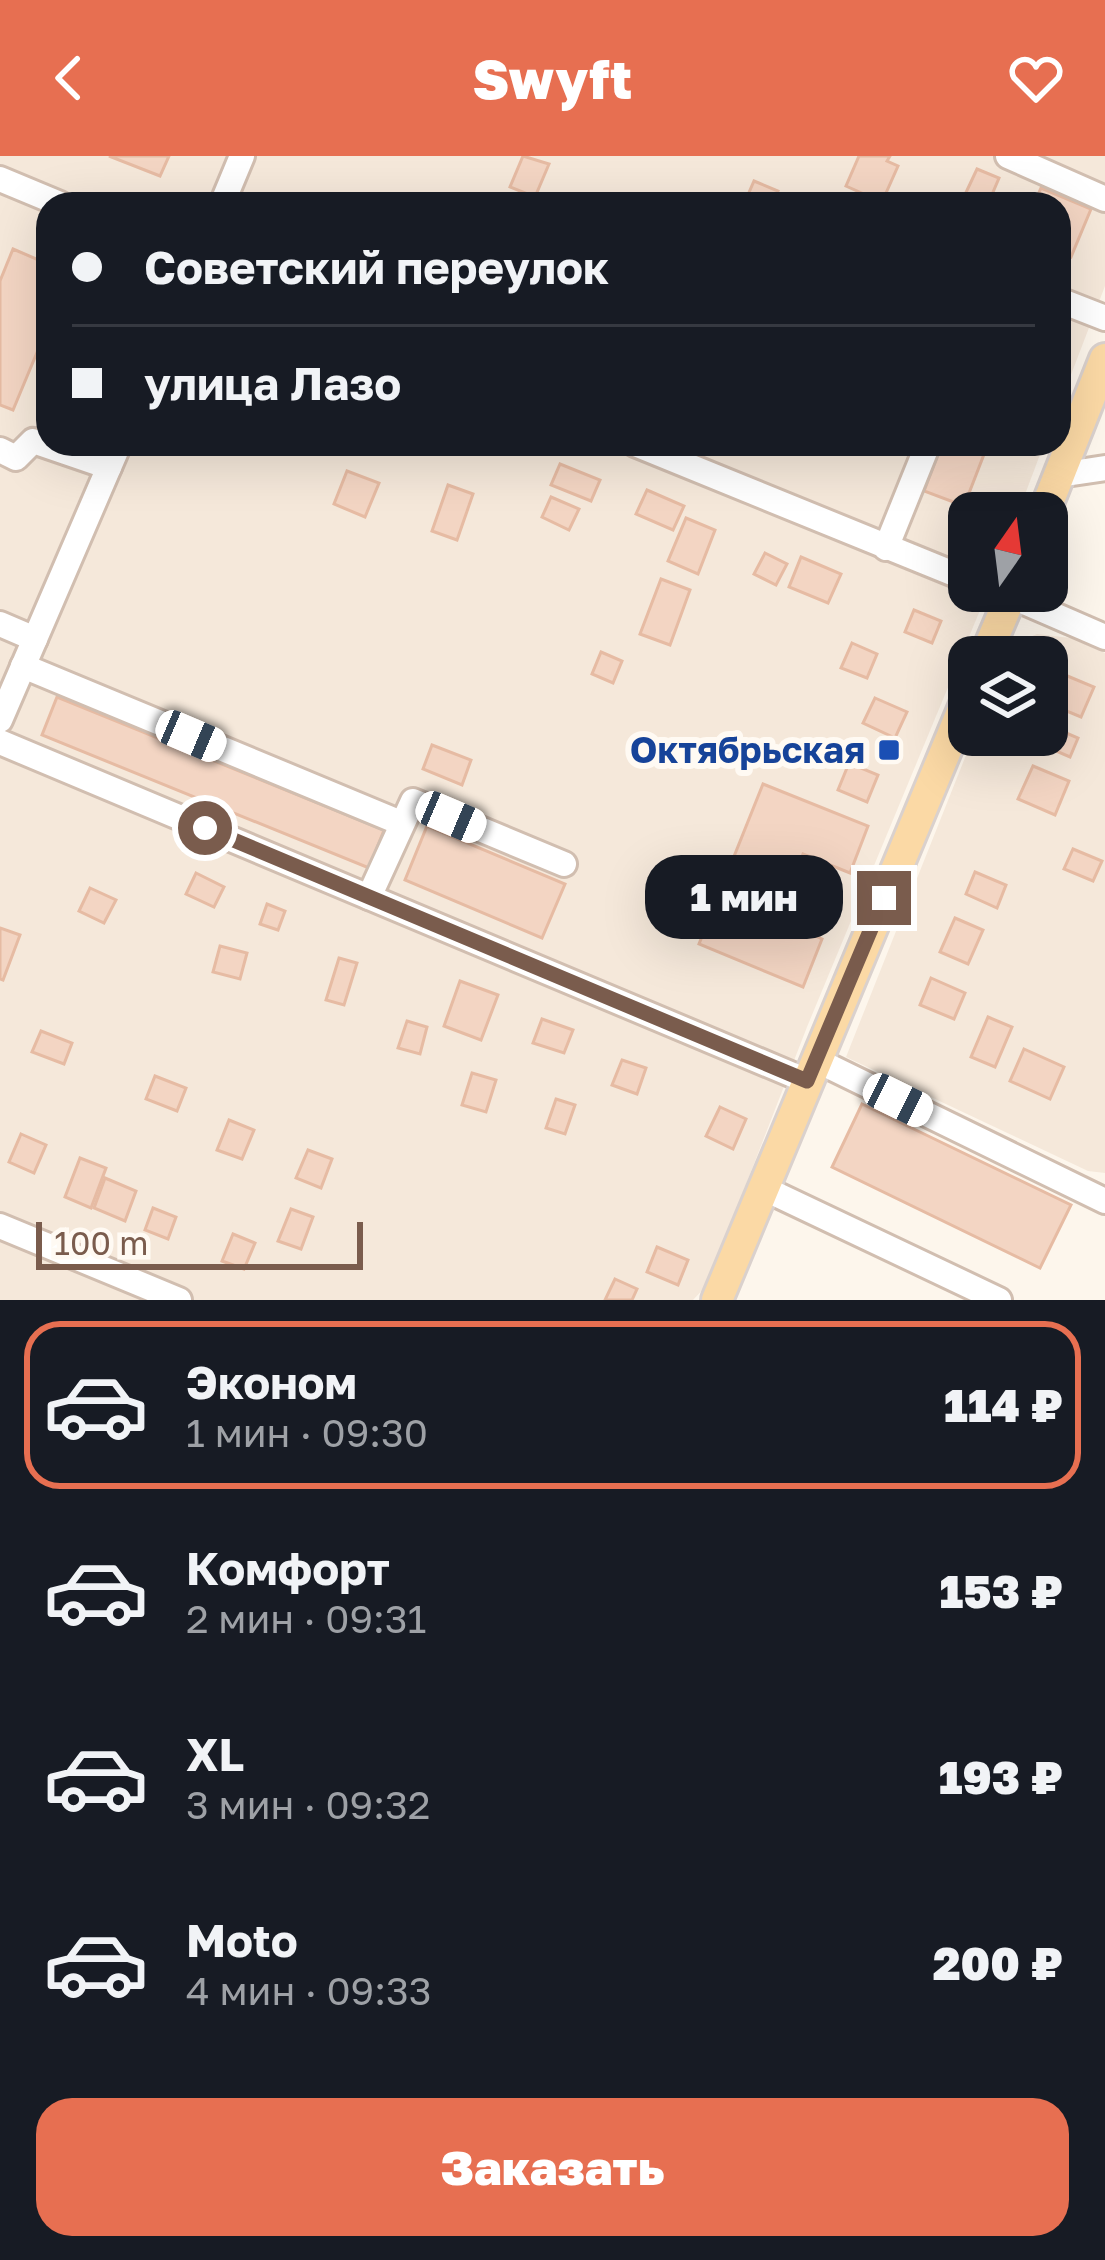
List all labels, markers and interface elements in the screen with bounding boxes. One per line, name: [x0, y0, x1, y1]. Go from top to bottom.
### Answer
icon: back: [36, 45, 102, 111]
icon: heart: [1003, 45, 1069, 111]
text: Swyft: [473, 46, 632, 111]
text: Советский переулок: [144, 240, 609, 294]
text: улица Лазо: [144, 356, 401, 410]
north arrow: [948, 492, 1068, 612]
map controls: [948, 492, 1068, 756]
button: layers: [948, 636, 1068, 756]
car: [151, 705, 231, 767]
place label: Октябрьская: [630, 728, 865, 771]
marker: Октябрьская: [876, 737, 902, 763]
car: [411, 786, 491, 848]
route start: [178, 801, 232, 855]
callout: 1 мин: [644, 856, 842, 940]
route end: [857, 871, 911, 925]
text: 1 мин: [690, 873, 798, 920]
car: [858, 1068, 938, 1132]
scale bar: [36, 1216, 363, 1269]
text: 100 m: [54, 1223, 148, 1262]
icon: car: [42, 1351, 150, 1459]
text: Эконом: [186, 1355, 357, 1409]
text: 114 ₽: [944, 1378, 1063, 1432]
text: 1 мин · 09:30: [186, 1409, 428, 1456]
icon: car: [42, 1537, 150, 1645]
text: Комфорт: [186, 1541, 390, 1595]
text: 153 ₽: [940, 1564, 1063, 1618]
text: 2 мин · 09:31: [186, 1595, 426, 1642]
icon: car: [42, 1723, 150, 1831]
text: XL: [186, 1727, 244, 1781]
text: 193 ₽: [939, 1750, 1063, 1804]
text: 3 мин · 09:32: [186, 1781, 430, 1828]
icon: car: [42, 1909, 150, 2017]
text: Moto: [186, 1913, 298, 1967]
text: 200 ₽: [933, 1936, 1063, 1990]
text: 4 мин · 09:33: [186, 1967, 432, 2014]
button: Заказать: [36, 2098, 1069, 2236]

